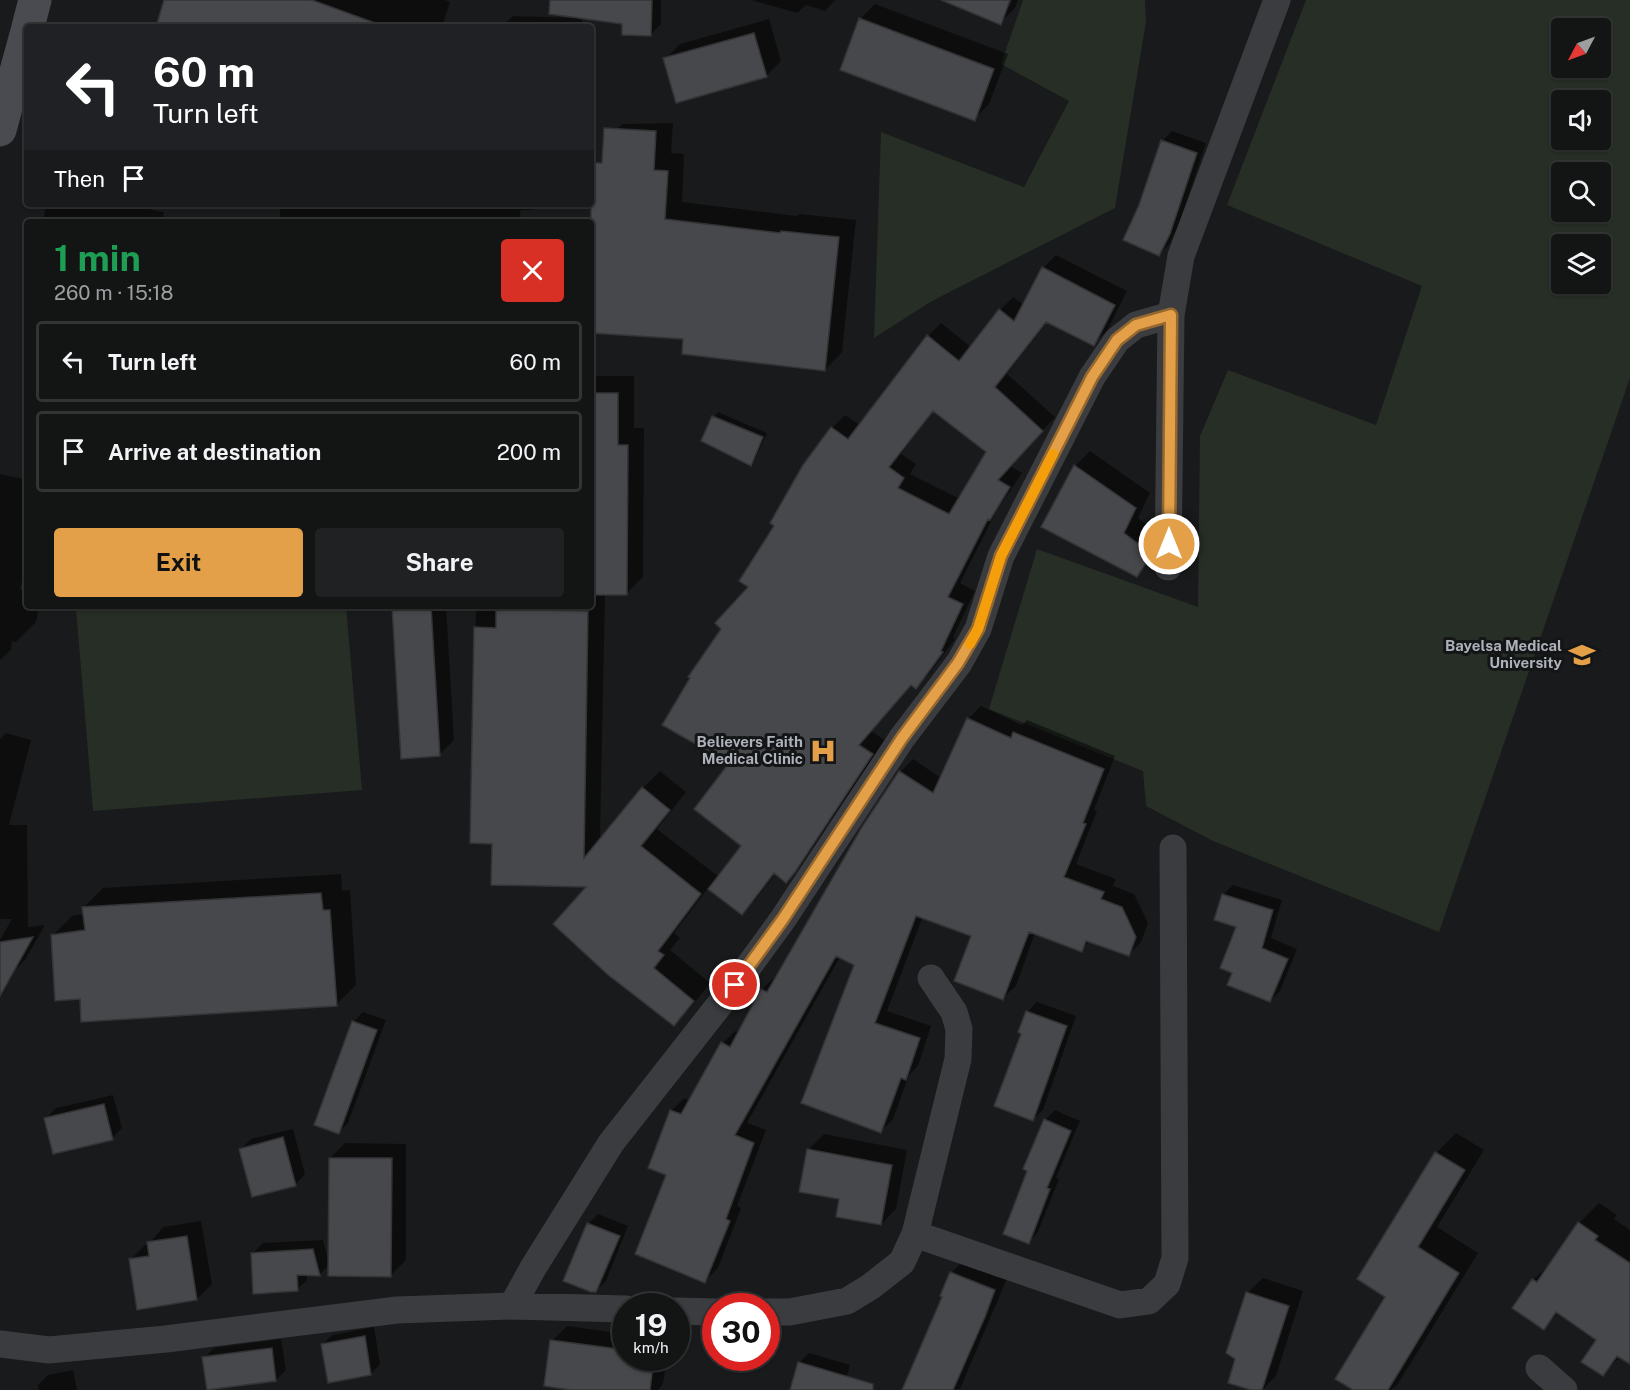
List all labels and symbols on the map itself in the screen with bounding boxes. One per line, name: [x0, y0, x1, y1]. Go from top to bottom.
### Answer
north arrow: [1551, 18, 1611, 78]
position arrow: [1137, 512, 1201, 576]
place label: Bayelsa Medical University: [1445, 637, 1563, 671]
school or university icon: Bayelsa Medical University: [1567, 640, 1597, 670]
place label: Believers Faith Medical Clinic: [696, 733, 803, 767]
hospital icon: Believers Faith Medical Clinic: [808, 736, 838, 766]
pin: [709, 959, 760, 1010]
speed limit sign: 30: [702, 1293, 780, 1371]

